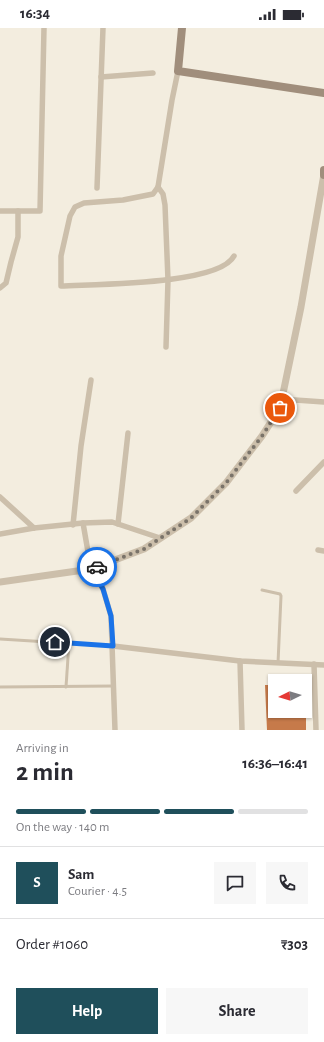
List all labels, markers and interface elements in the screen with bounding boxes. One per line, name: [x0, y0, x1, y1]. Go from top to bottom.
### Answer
text: 16:34: [20, 6, 50, 21]
pin: [263, 391, 297, 425]
icon: bag: [269, 397, 291, 419]
courier: [77, 547, 117, 587]
icon: car: [86, 556, 108, 578]
pin: [38, 625, 72, 659]
icon: home: [44, 631, 66, 653]
north arrow: [268, 674, 312, 718]
map controls: [268, 674, 312, 718]
text: Arriving in: [16, 742, 69, 755]
text: 16:36–16:41: [242, 756, 308, 771]
text: 2 min: [16, 759, 74, 785]
text: On the way · 140 m: [16, 821, 110, 834]
button: chat: [214, 862, 256, 904]
button: phone: [266, 862, 308, 904]
text: Sam: [68, 867, 94, 882]
text: S: [33, 875, 41, 890]
text: Courier · 4.5: [68, 885, 127, 898]
text: Order #1060: [16, 937, 88, 952]
text: ₹303: [281, 937, 308, 952]
button: Help: [16, 988, 158, 1034]
button: Share: [166, 988, 308, 1034]

